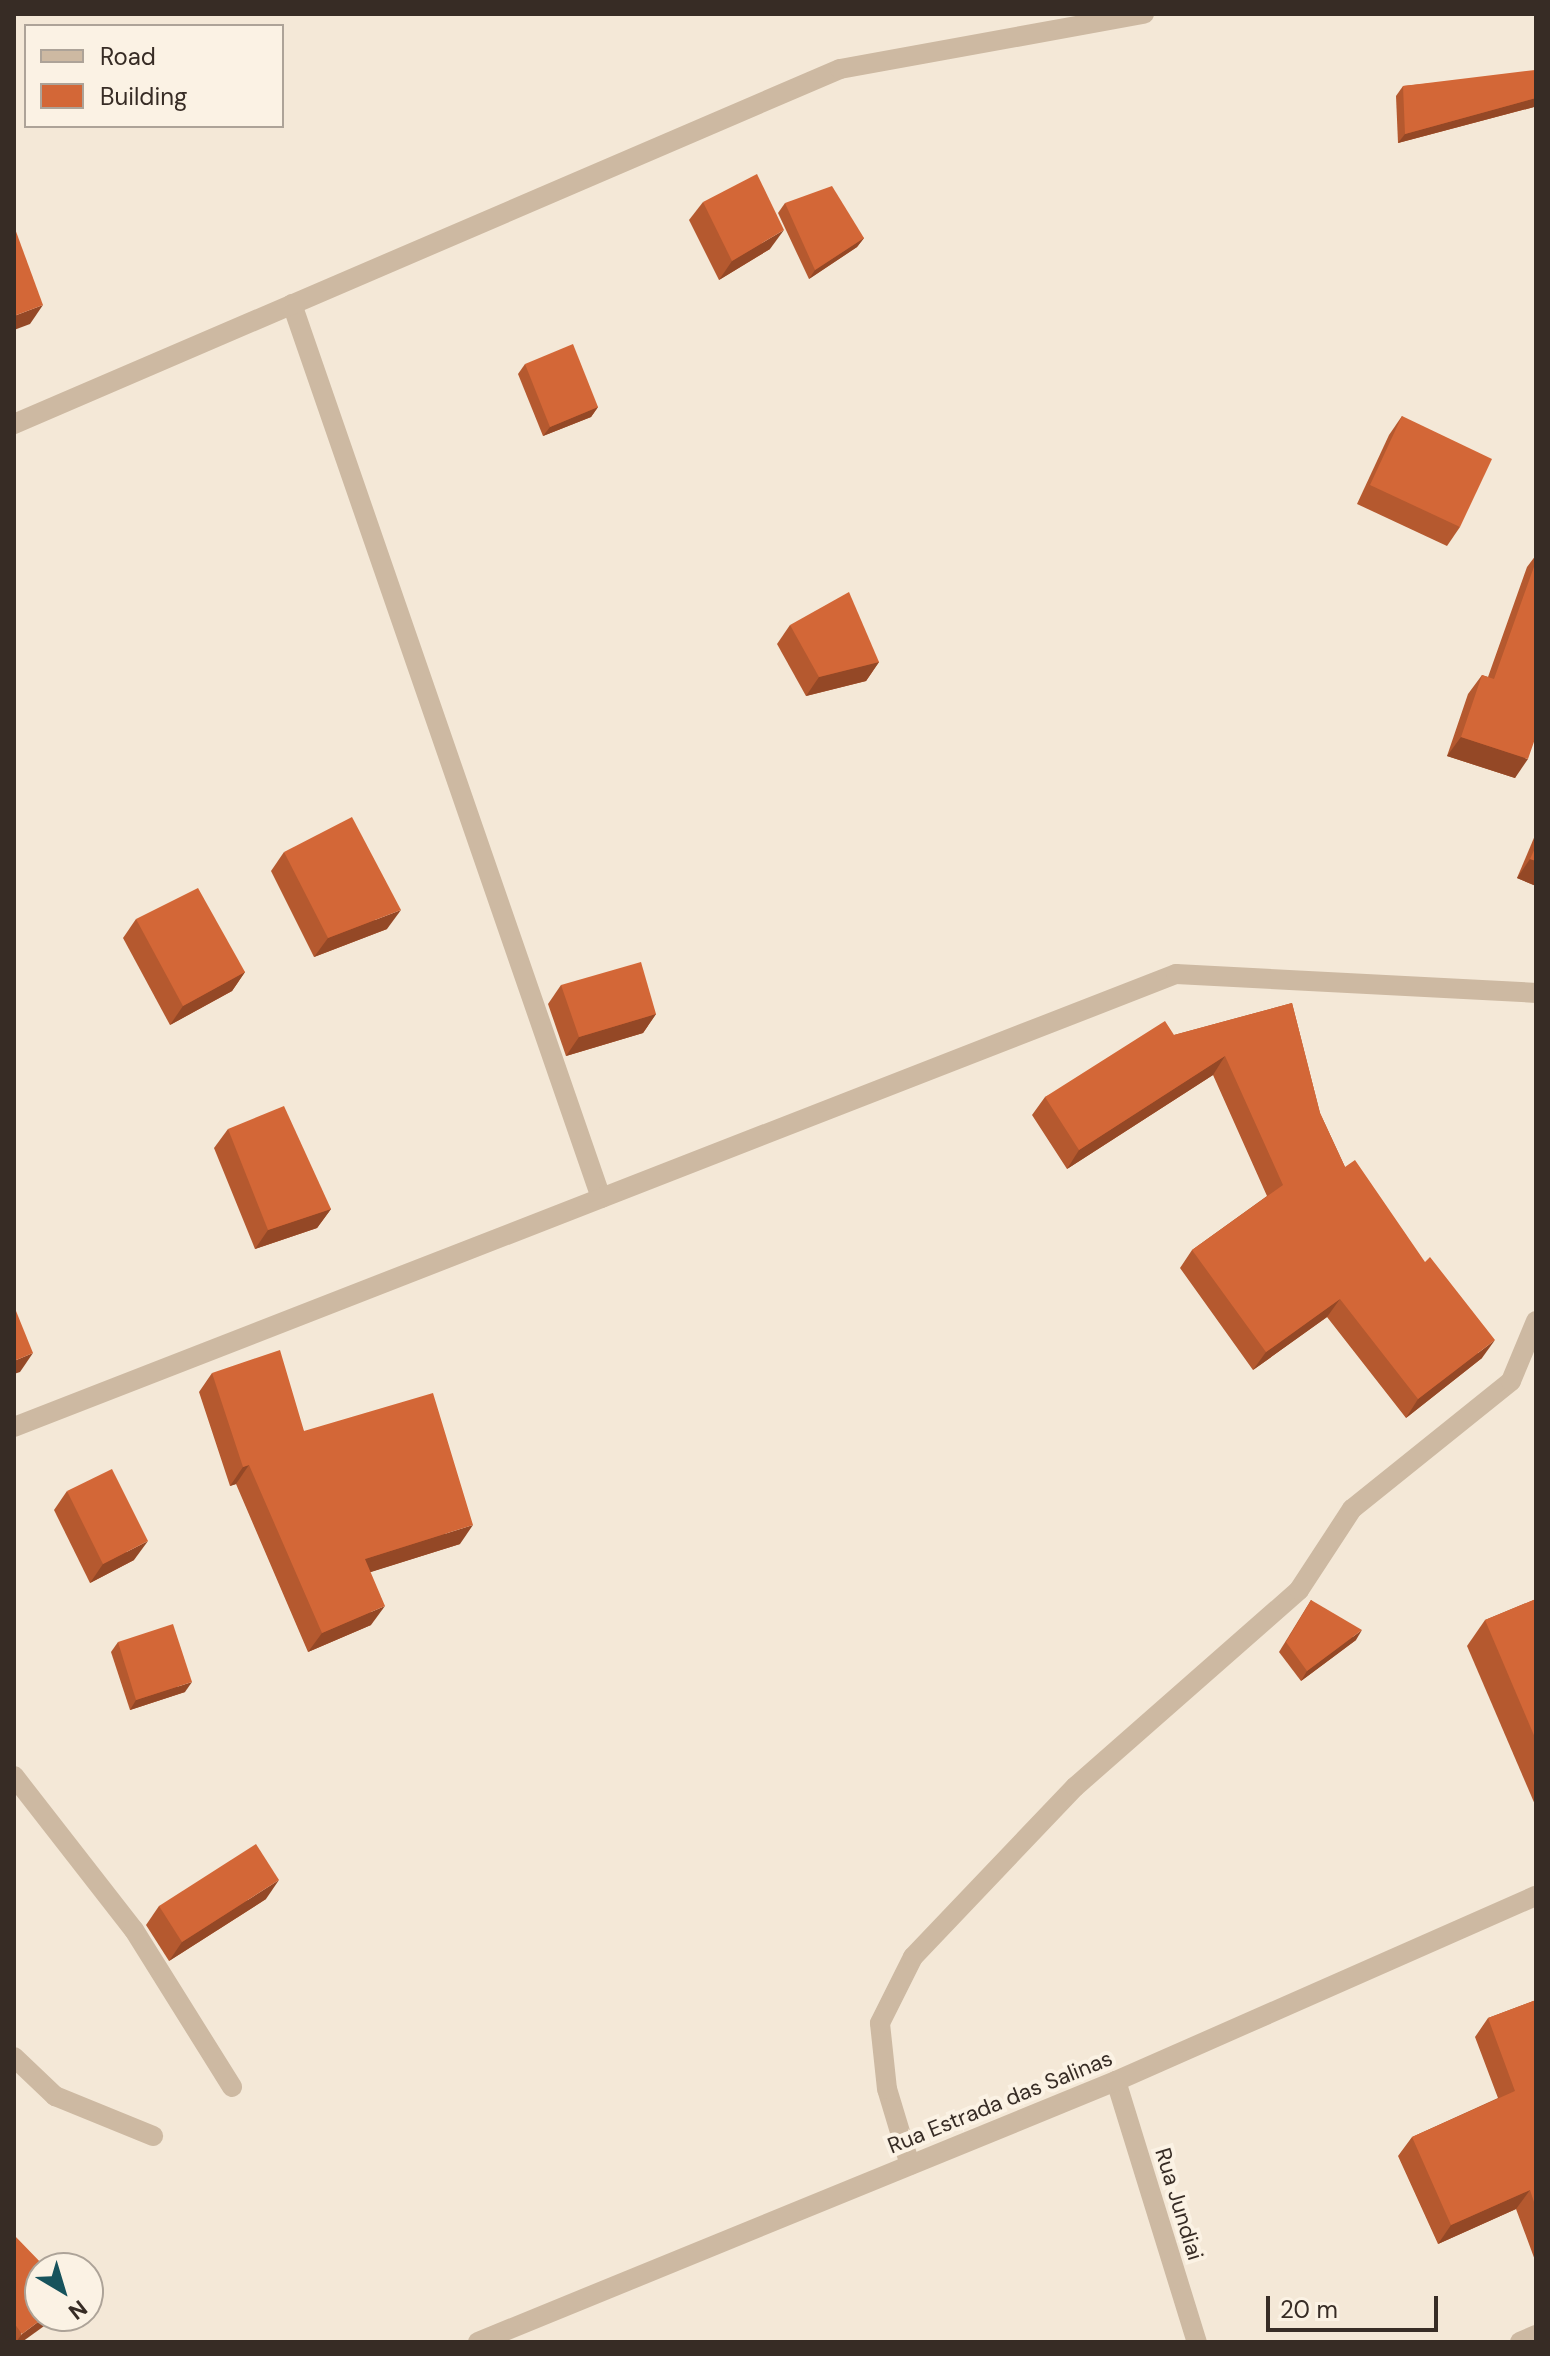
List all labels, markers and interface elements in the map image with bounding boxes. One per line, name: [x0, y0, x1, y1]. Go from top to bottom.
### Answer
legend: [24, 24, 284, 128]
text: Road: [100, 41, 156, 72]
text: Building: [100, 81, 187, 112]
street label: Rua Estrada das Salinas: [884, 2045, 1116, 2159]
street label: Rua Jundiai: [1149, 2145, 1209, 2263]
north arrow: [24, 2252, 104, 2332]
scale bar: [1270, 2280, 1442, 2330]
text: N: [63, 2293, 93, 2326]
text: 20 m: [1280, 2294, 1338, 2325]

